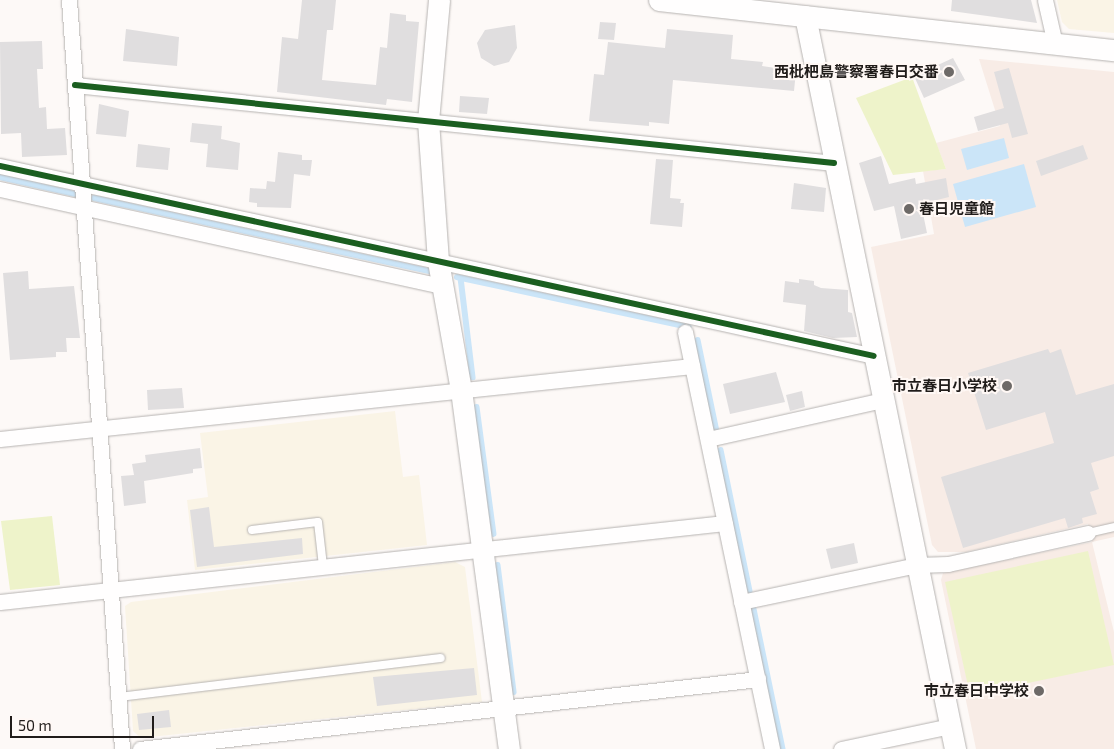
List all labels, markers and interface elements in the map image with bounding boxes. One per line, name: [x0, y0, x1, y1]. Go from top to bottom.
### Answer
place label: 西枇杷島警察署春日交番: [774, 63, 939, 81]
marker: 西枇杷島警察署春日交番: [943, 66, 955, 78]
place label: 春日児童館: [919, 200, 994, 218]
marker: 春日児童館: [903, 203, 915, 215]
place label: 市立春日小学校: [892, 377, 997, 395]
marker: 市立春日小学校: [1001, 380, 1013, 392]
place label: 市立春日中学校: [924, 682, 1029, 700]
marker: 市立春日中学校: [1033, 685, 1045, 697]
scale bar: [12, 706, 156, 738]
text: 50 m: [18, 716, 52, 734]

